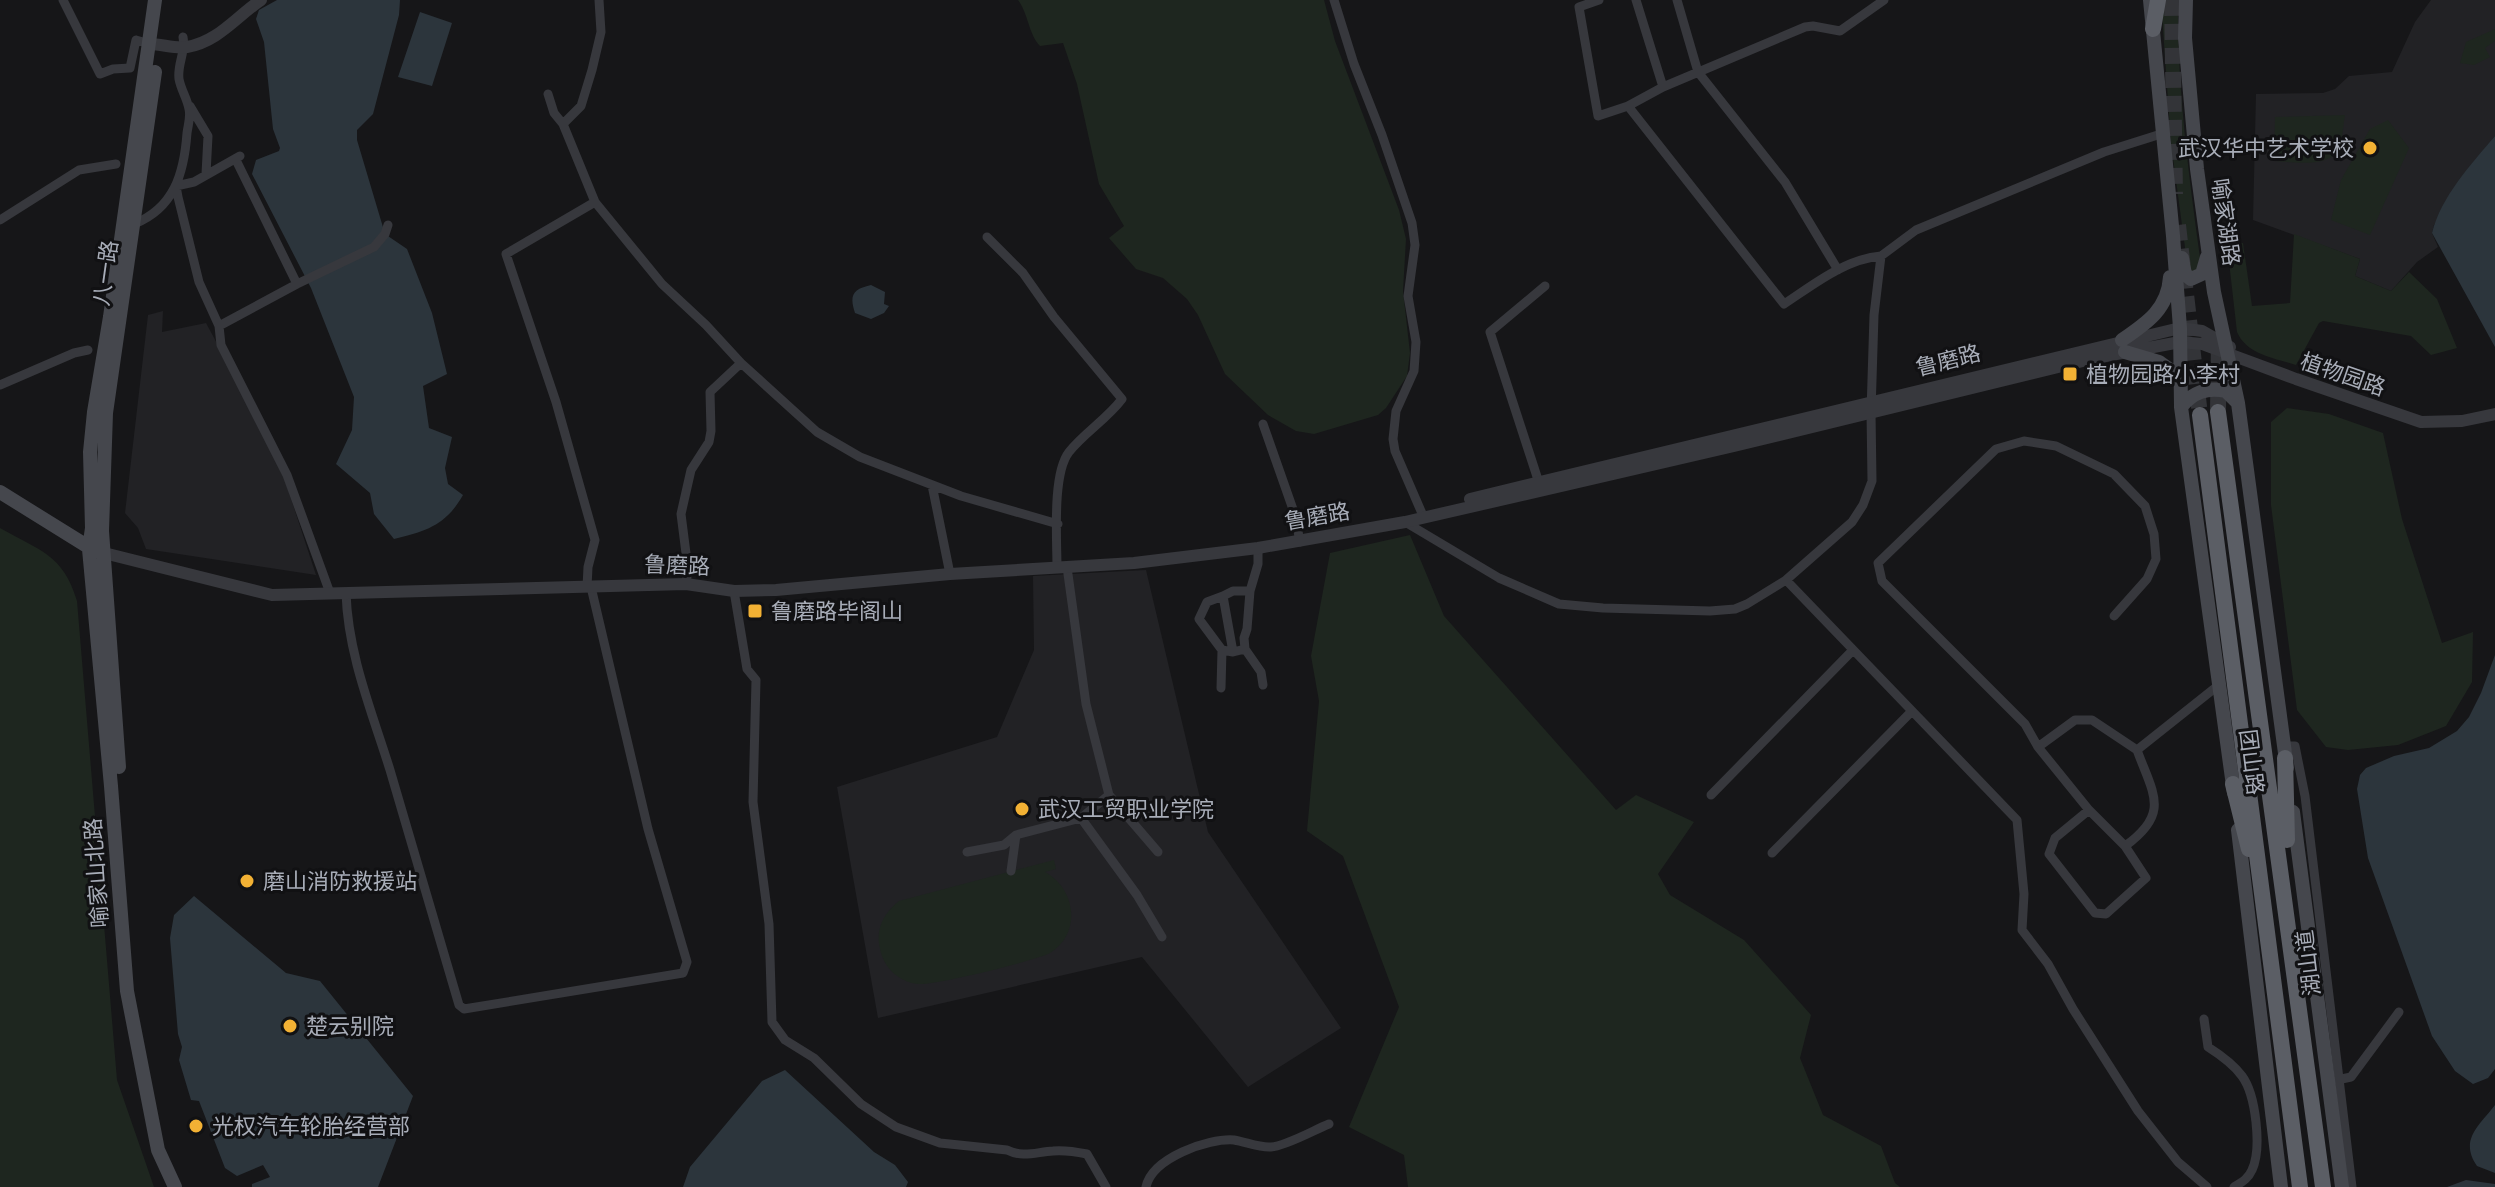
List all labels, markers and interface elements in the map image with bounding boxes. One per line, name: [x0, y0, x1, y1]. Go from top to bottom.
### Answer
place label: 武汉华中艺术学校: [2178, 135, 2354, 160]
marker: 武汉华中艺术学校: [2361, 139, 2379, 157]
street label: 喻家湖路: [2208, 177, 2245, 267]
street label: 八一路: [88, 239, 121, 307]
street label: 鲁磨路: [1913, 339, 1983, 380]
street label: 植物园路: [2297, 347, 2389, 400]
place label: 植物园路小李村: [2086, 361, 2240, 386]
marker: 植物园路小李村: [2061, 365, 2079, 383]
street label: 鲁磨路: [1282, 497, 1352, 534]
street label: 鲁磨路: [644, 551, 710, 578]
place label: 鲁磨路毕阁山: [771, 598, 903, 623]
marker: 鲁磨路毕阁山: [746, 602, 764, 620]
street label: 团山路: [2236, 728, 2269, 796]
place label: 武汉工贸职业学院: [1038, 796, 1214, 821]
marker: 武汉工贸职业学院: [1013, 800, 1031, 818]
street label: 喻家山北路: [79, 817, 112, 929]
place label: 磨山消防救援站: [263, 868, 417, 893]
marker: 磨山消防救援站: [238, 872, 256, 890]
street label: 湖山道: [2291, 929, 2324, 997]
place label: 楚云别院: [306, 1013, 394, 1038]
marker: 楚云别院: [281, 1017, 299, 1035]
place label: 光权汽车轮胎经营部: [212, 1113, 410, 1138]
marker: 光权汽车轮胎经营部: [187, 1117, 205, 1135]

